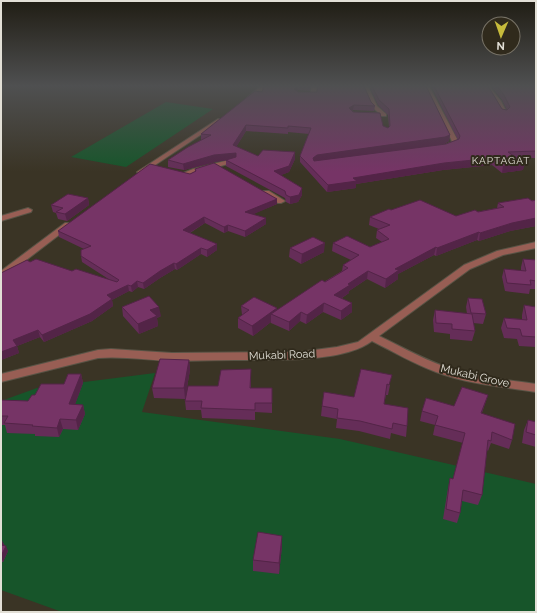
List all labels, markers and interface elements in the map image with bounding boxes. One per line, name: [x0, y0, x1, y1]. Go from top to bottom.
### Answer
north arrow: [481, 16, 521, 56]
text: N: [496, 39, 505, 52]
district label: KAPTAGAT: [472, 155, 530, 166]
street label: Mukabi Road: [249, 347, 316, 363]
street label: Mukabi Grove: [439, 362, 511, 390]

